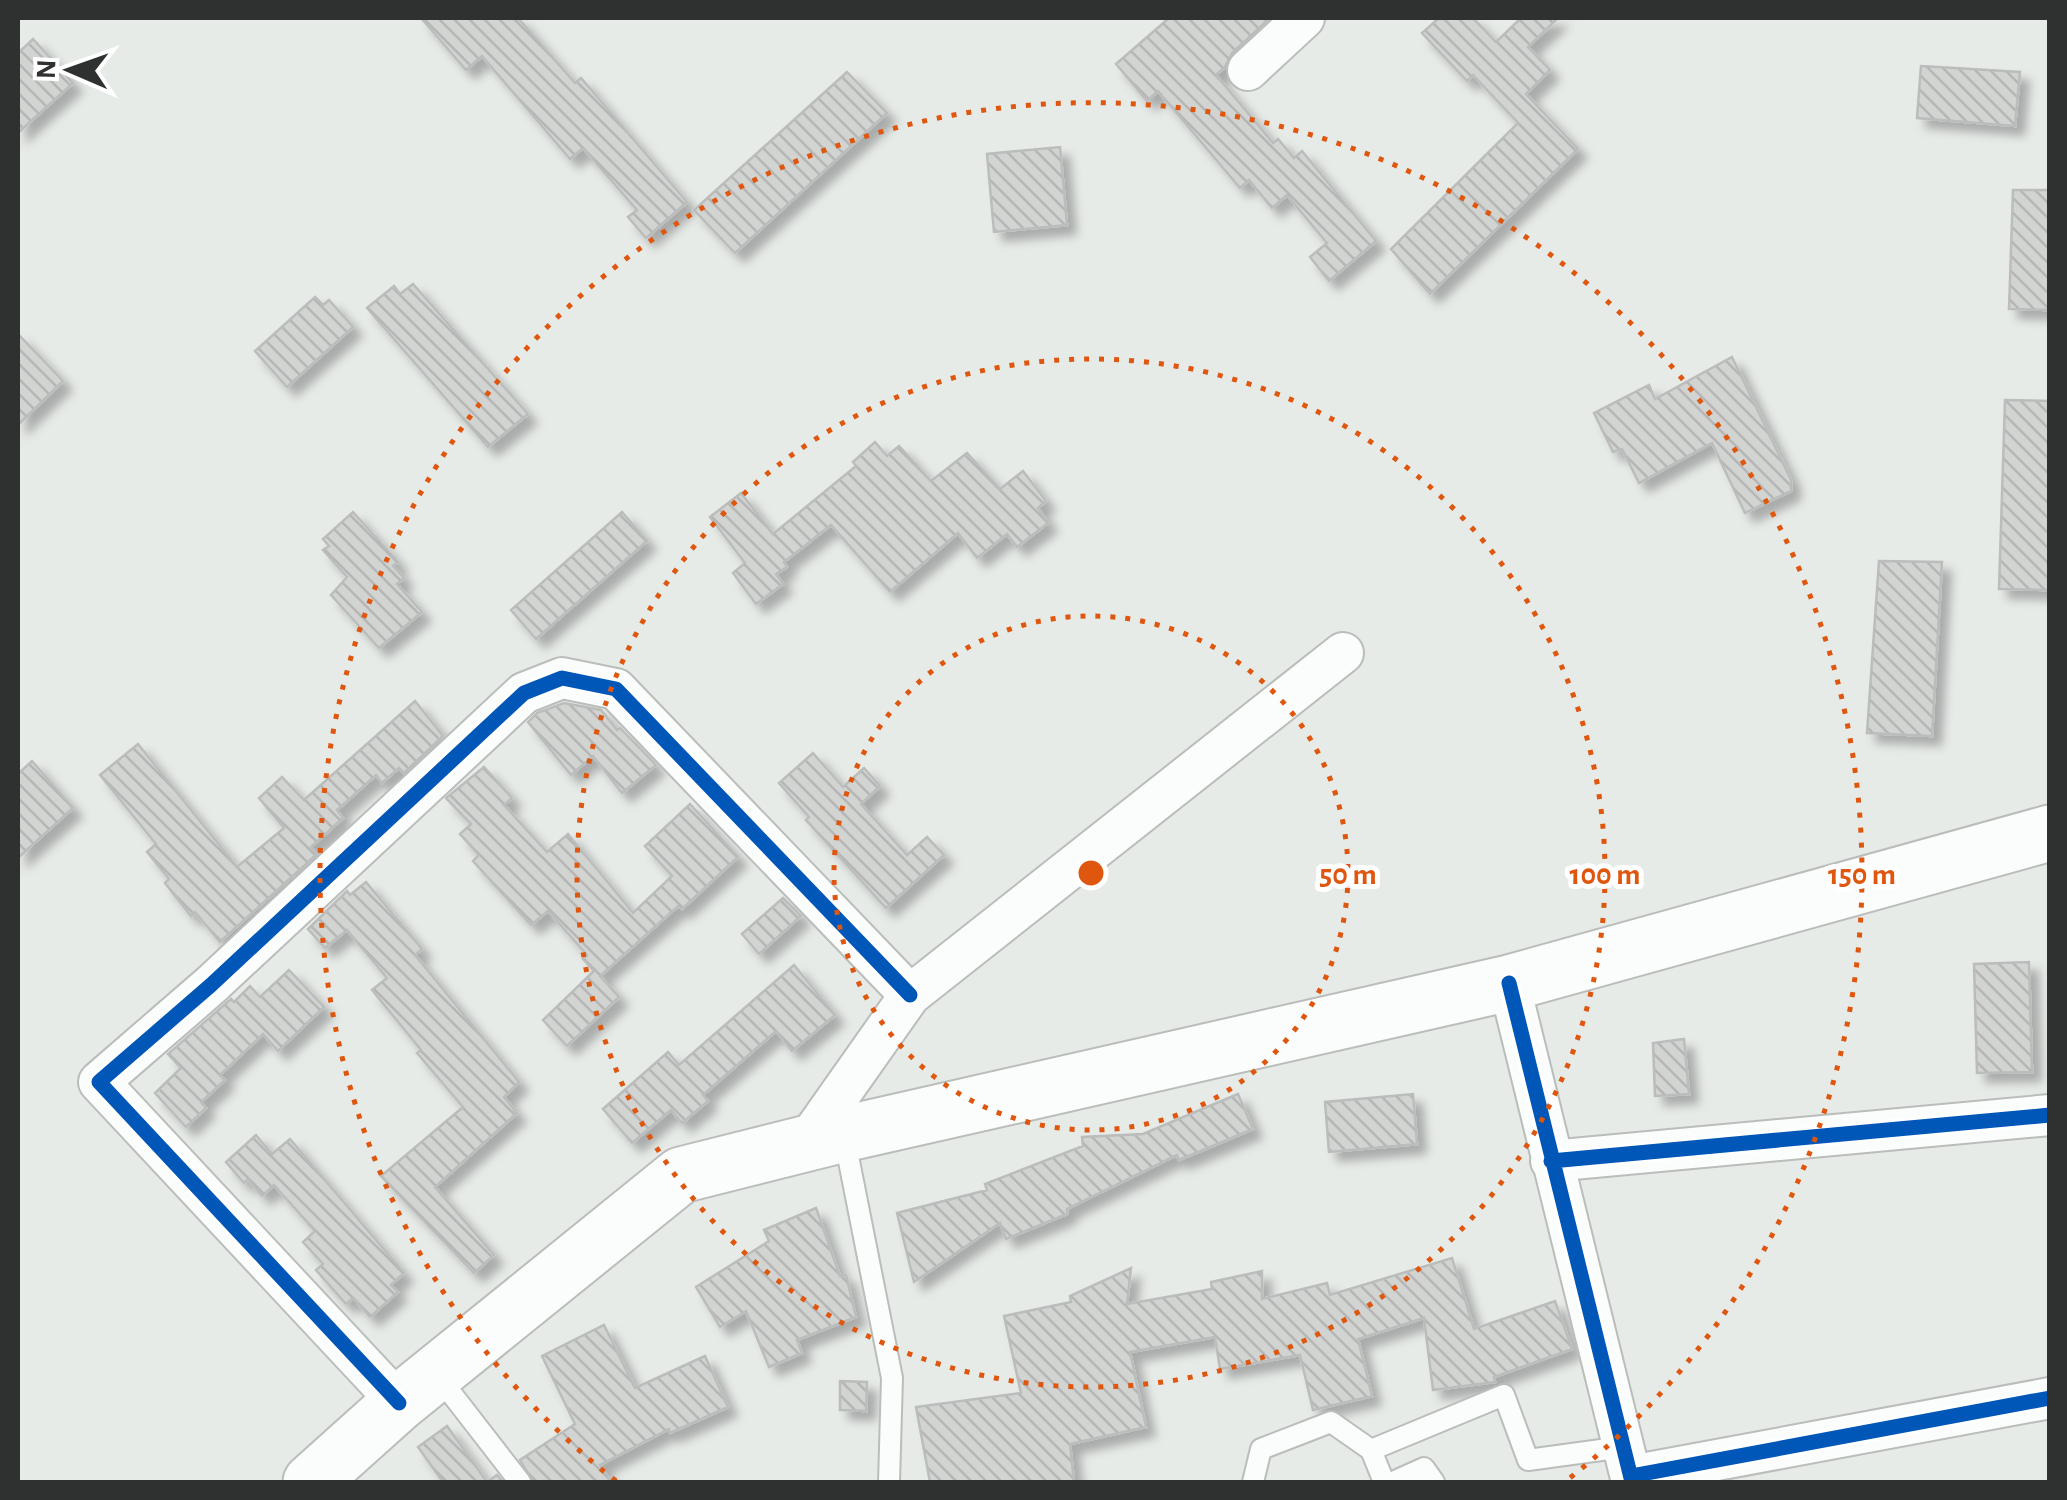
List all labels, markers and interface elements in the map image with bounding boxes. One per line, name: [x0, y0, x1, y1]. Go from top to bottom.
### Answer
north arrow: [20, 20, 120, 120]
text: N: [33, 59, 61, 79]
centre of rings: [1073, 855, 1109, 891]
text: 50 m: [1319, 860, 1377, 890]
text: 100 m: [1570, 860, 1640, 890]
text: 150 m: [1828, 860, 1896, 890]

